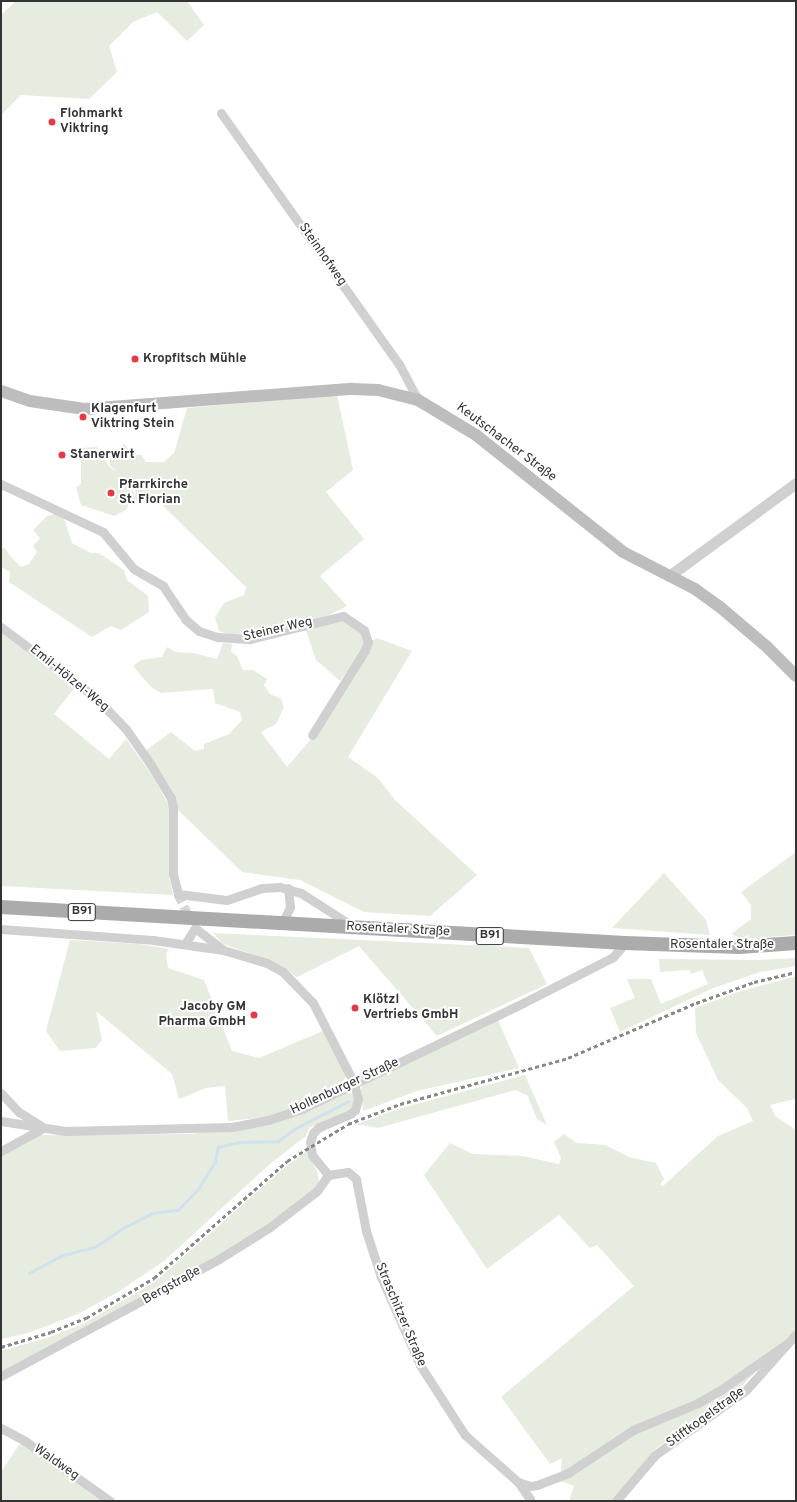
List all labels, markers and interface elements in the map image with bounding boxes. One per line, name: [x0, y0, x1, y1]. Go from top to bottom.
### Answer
place label: Flohmarkt Viktring: [60, 107, 123, 138]
marker: Flohmarkt Viktring: [47, 117, 57, 127]
street label: Steinhofweg: [295, 221, 349, 289]
place label: Kropfitsch Mühle: [143, 351, 246, 367]
marker: Kropfitsch Mühle: [130, 354, 140, 364]
street label: Keutschacher Straße: [453, 400, 559, 486]
place label: Klagenfurt Viktring Stein: [91, 402, 174, 433]
marker: Klagenfurt Viktring Stein: [78, 412, 88, 422]
place label: Stanerwirt: [70, 447, 135, 463]
marker: Stanerwirt: [57, 450, 67, 460]
place label: Pfarrkirche St. Florian: [119, 478, 188, 509]
marker: Pfarrkirche St. Florian: [106, 488, 116, 498]
street label: Steiner Weg: [242, 614, 314, 646]
street label: Emil-Hölzel-Weg: [26, 642, 112, 716]
road number: B91: [67, 902, 97, 922]
street label: Rosentaler Straße: [346, 919, 450, 941]
road number: B91: [475, 926, 505, 946]
street label: Rosentaler Straße: [670, 937, 774, 953]
place label: Klötzl Vertriebs GmbH: [363, 993, 458, 1024]
place label: Jacoby GM Pharma GmbH: [158, 1000, 246, 1031]
marker: Klötzl Vertriebs GmbH: [350, 1003, 360, 1013]
marker: Jacoby GM Pharma GmbH: [249, 1010, 259, 1020]
street label: Hollenburger Straße: [288, 1055, 402, 1119]
street label: Straschitzer Straße: [371, 1261, 429, 1369]
street label: Bergstraße: [140, 1264, 204, 1308]
street label: Stiftkogelstraße: [664, 1385, 748, 1451]
street label: Waldweg: [30, 1442, 82, 1484]

